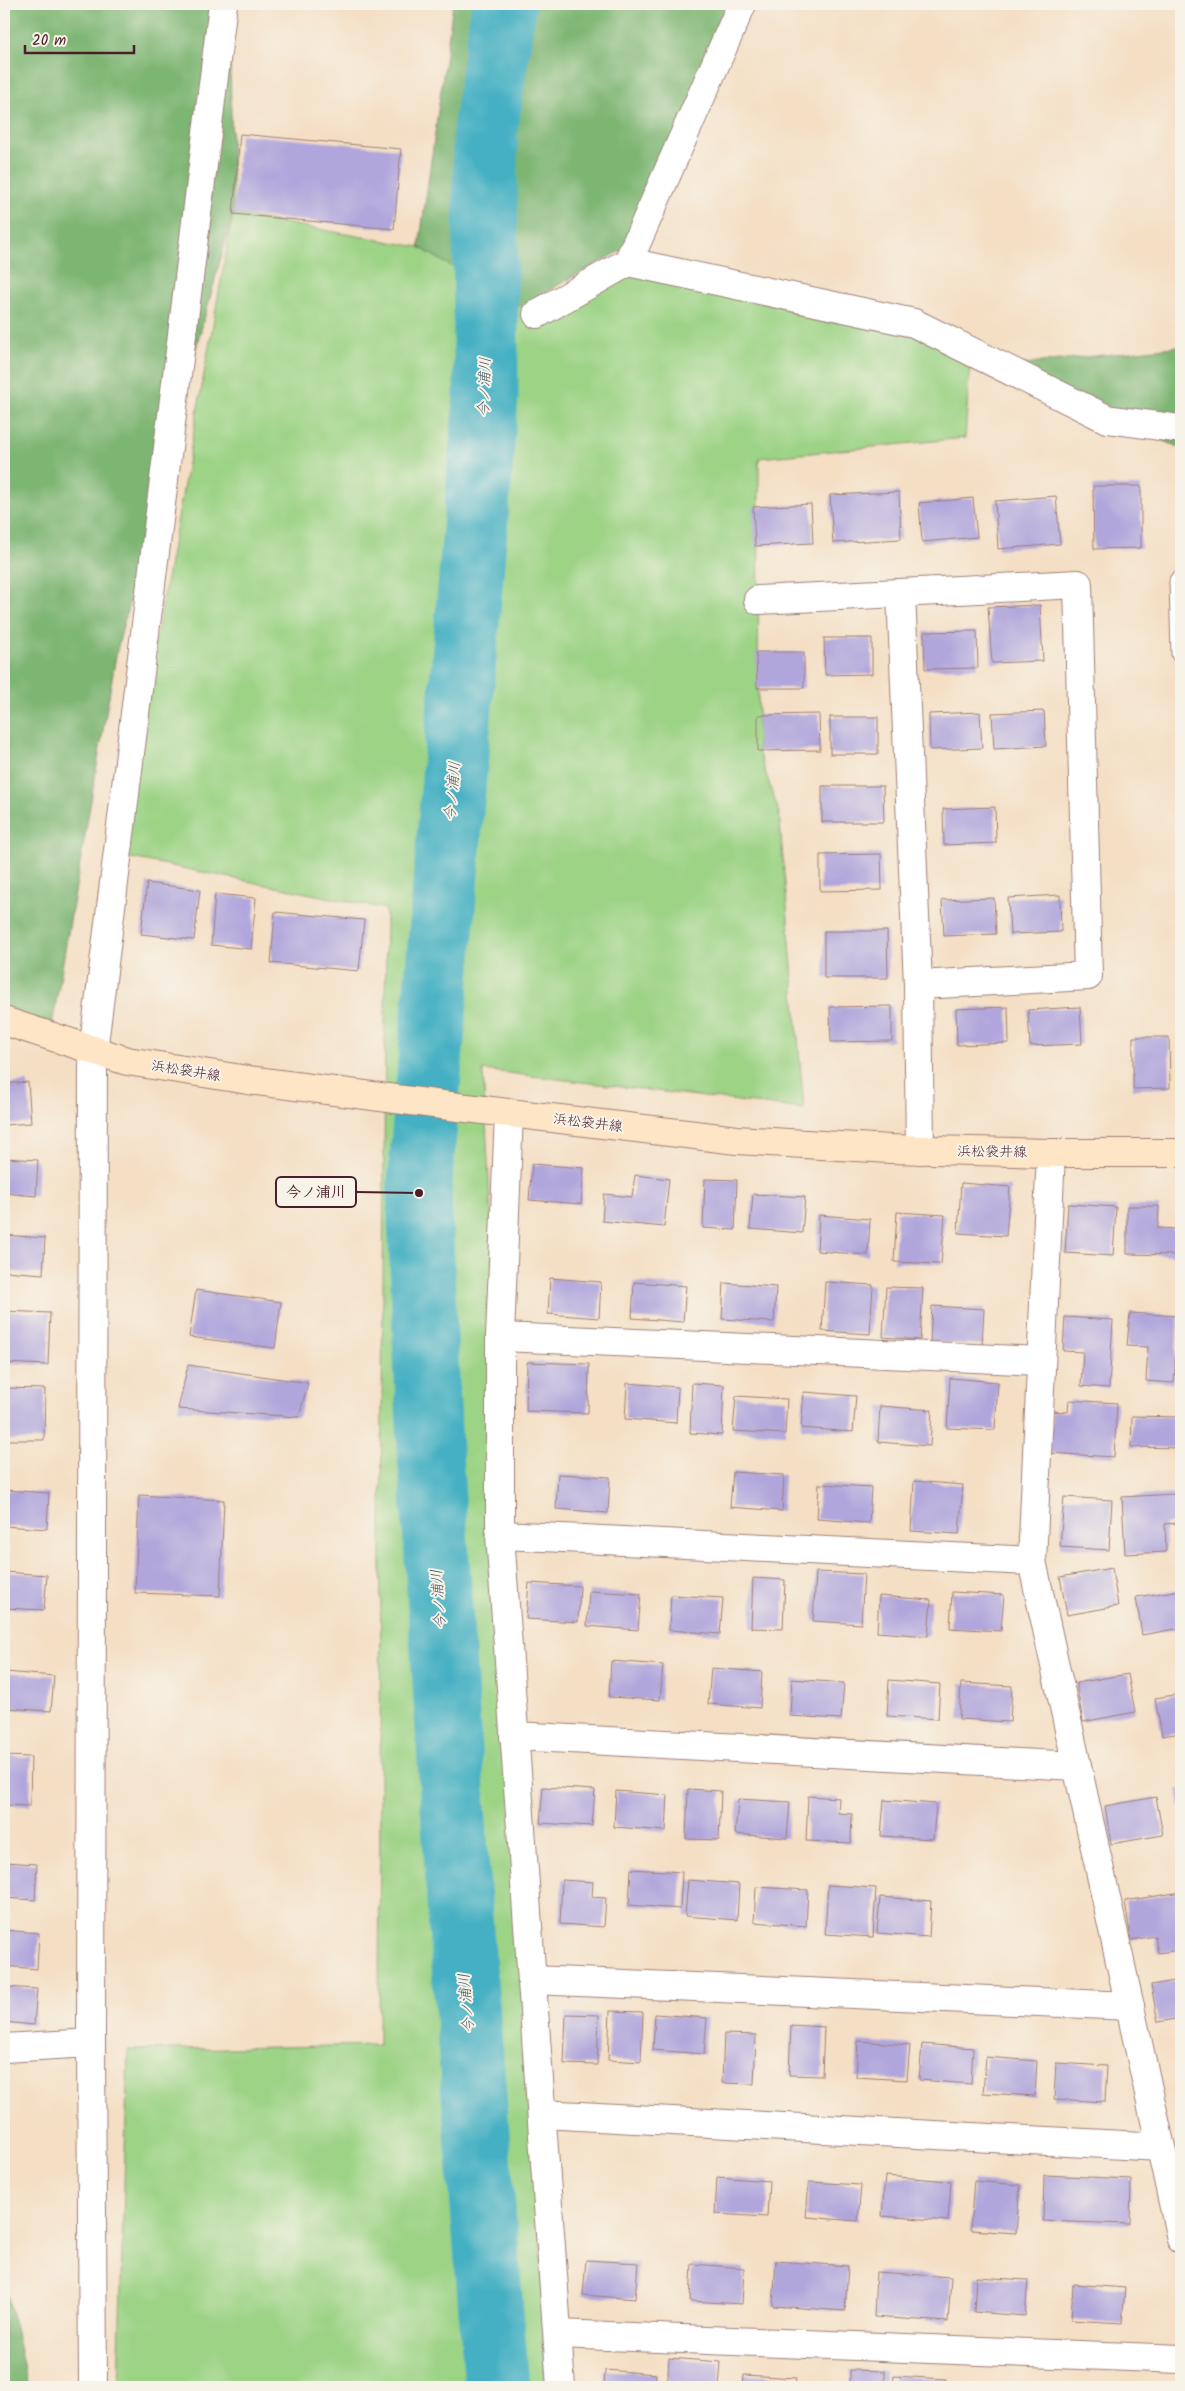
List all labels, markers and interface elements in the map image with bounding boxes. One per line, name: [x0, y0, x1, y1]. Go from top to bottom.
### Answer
scale bar: [25, 22, 134, 54]
text: 20 m: [32, 29, 66, 53]
water label: 今ノ浦川: [472, 357, 498, 417]
water label: 今ノ浦川: [438, 760, 468, 822]
street label: 浜松袋井線: [150, 1055, 222, 1087]
street label: 浜松袋井線: [552, 1108, 624, 1138]
street label: 浜松袋井線: [957, 1140, 1027, 1164]
callout: 今ノ浦川: [276, 1177, 356, 1207]
text: 今ノ浦川: [286, 1181, 346, 1205]
water label: 今ノ浦川: [425, 1568, 453, 1630]
water label: 今ノ浦川: [452, 1972, 482, 2034]

